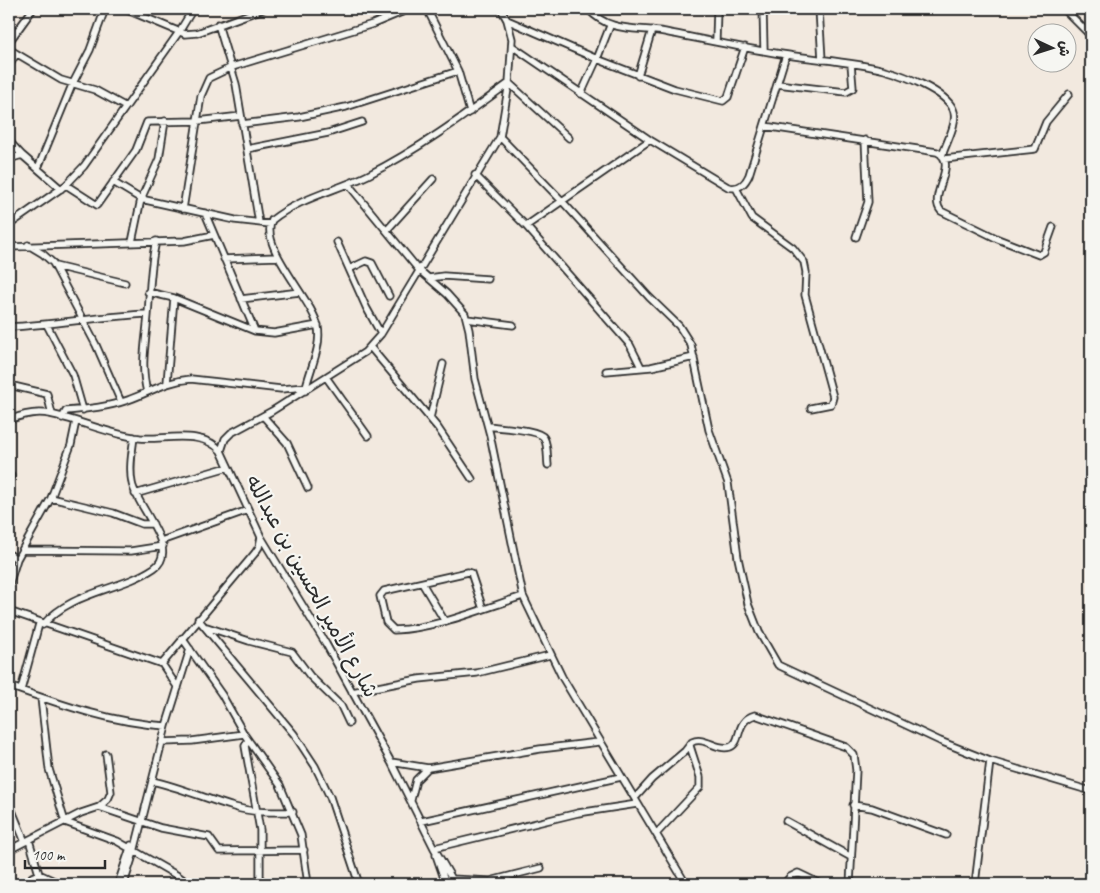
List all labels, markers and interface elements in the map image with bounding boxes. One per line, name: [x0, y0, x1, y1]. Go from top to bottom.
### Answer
north arrow: [1028, 22, 1078, 72]
text: ش: [1055, 41, 1073, 57]
street label: شارع الأمير الحسين بن عبدالله: [238, 470, 385, 703]
scale bar: [25, 838, 105, 870]
text: 100 m: [32, 846, 66, 865]

